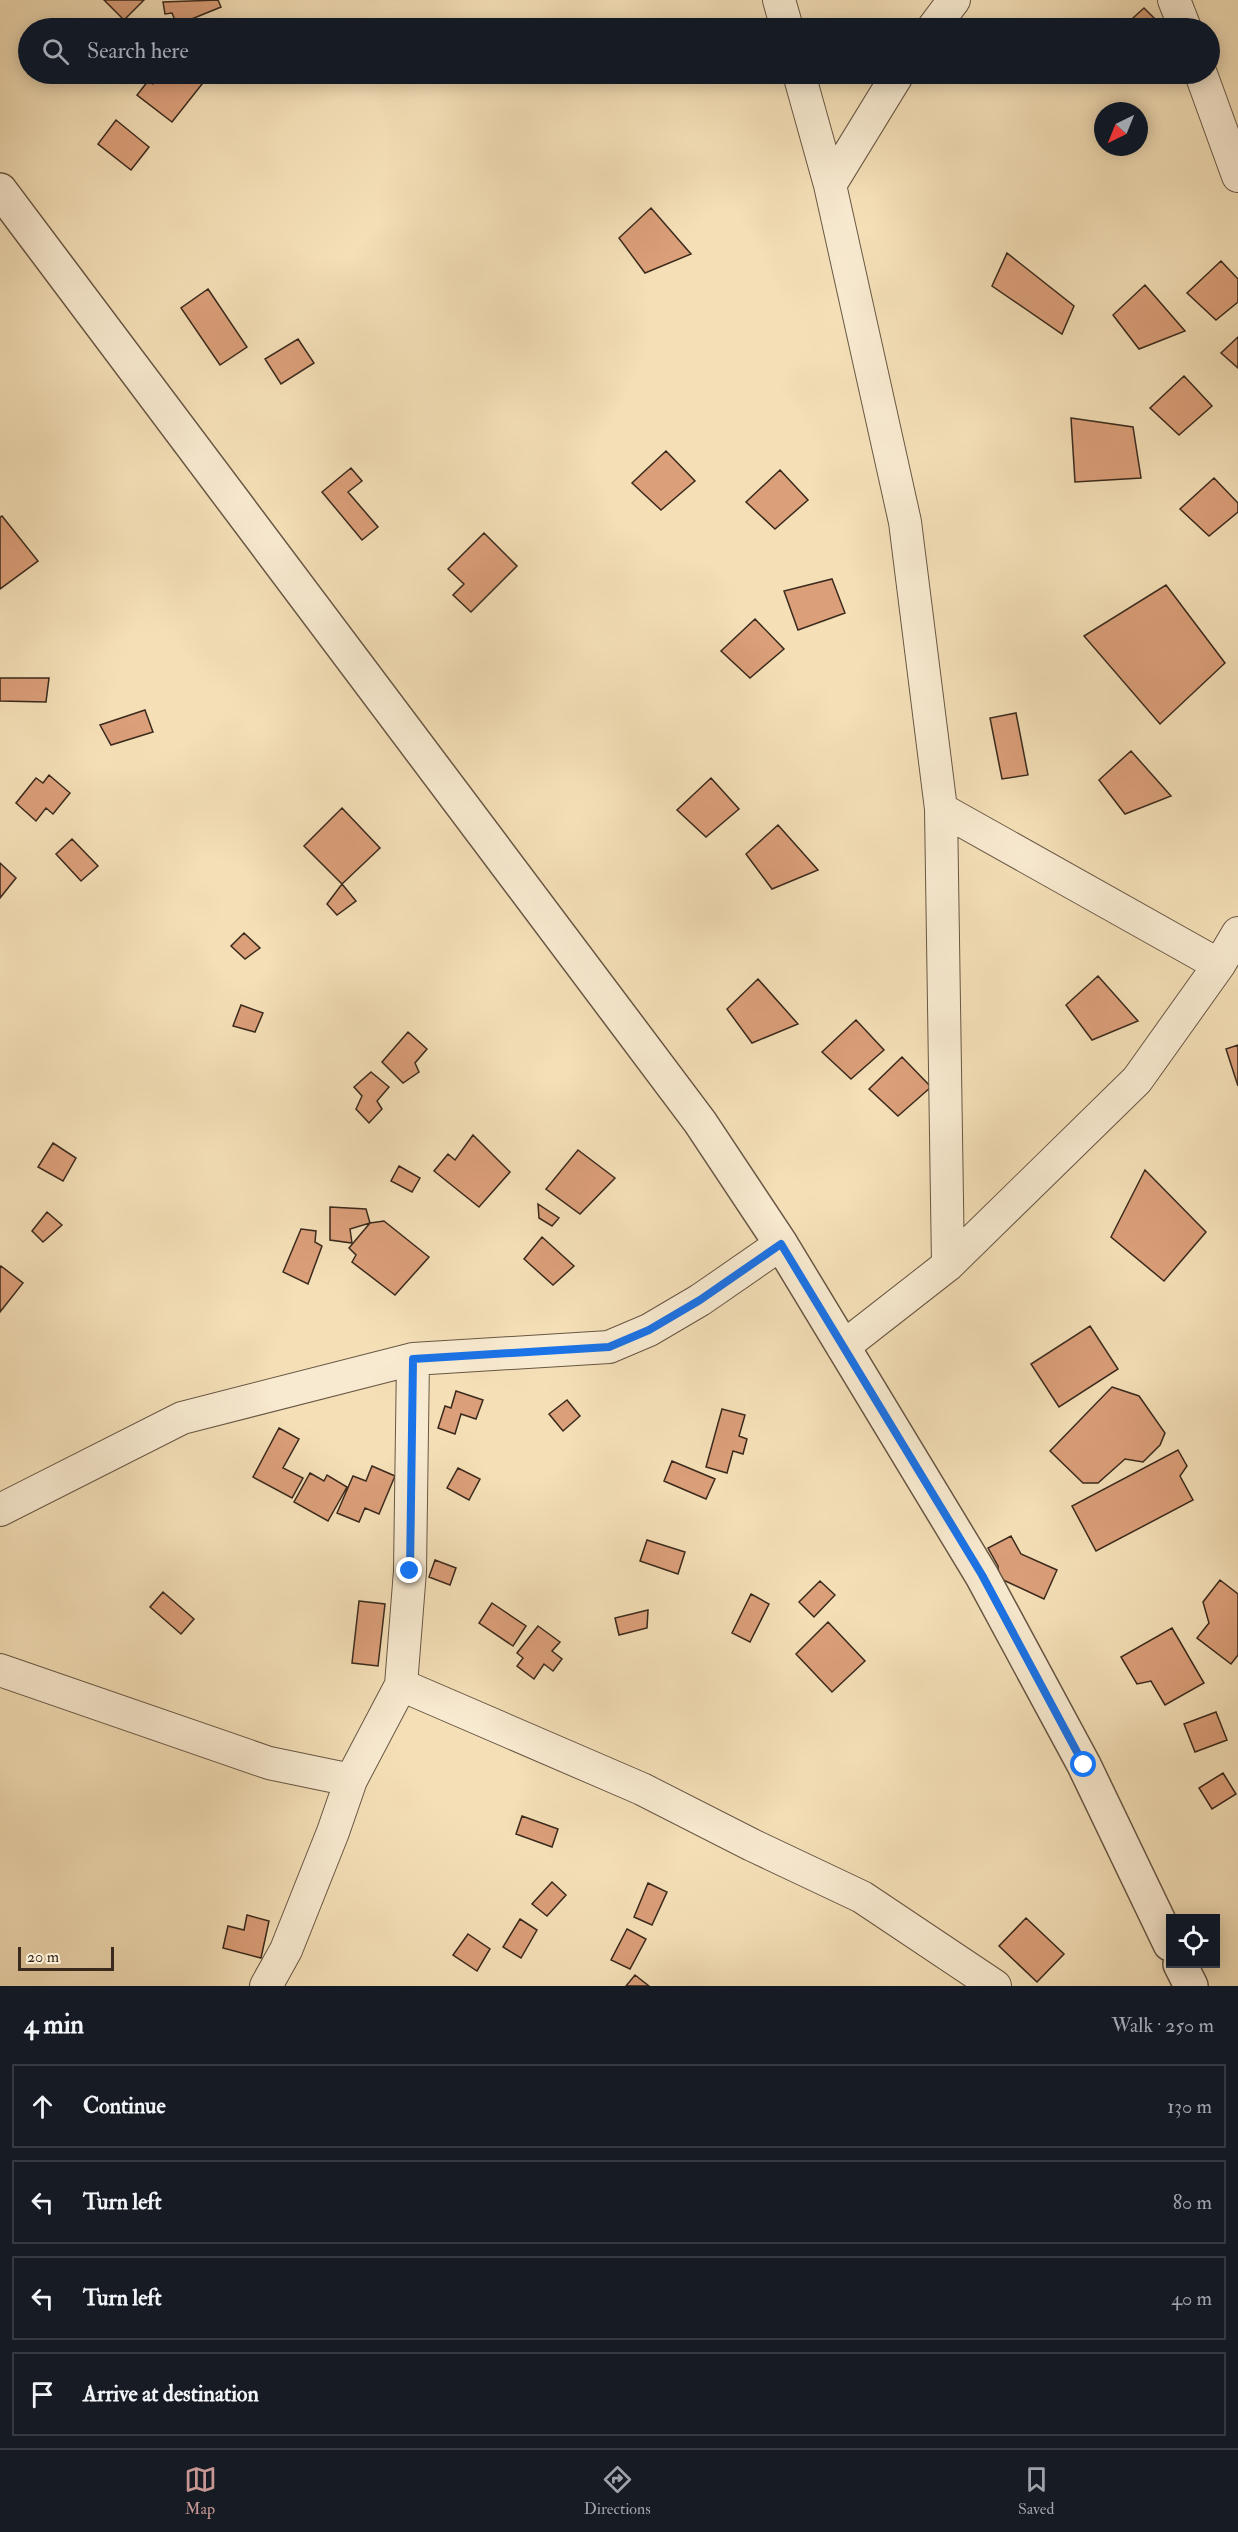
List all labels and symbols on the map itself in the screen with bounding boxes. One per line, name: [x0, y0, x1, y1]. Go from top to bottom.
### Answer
north arrow: [1094, 102, 1148, 156]
route end: [396, 1557, 422, 1583]
route start: [1070, 1751, 1096, 1777]
scale bar: [18, 1944, 114, 1972]

